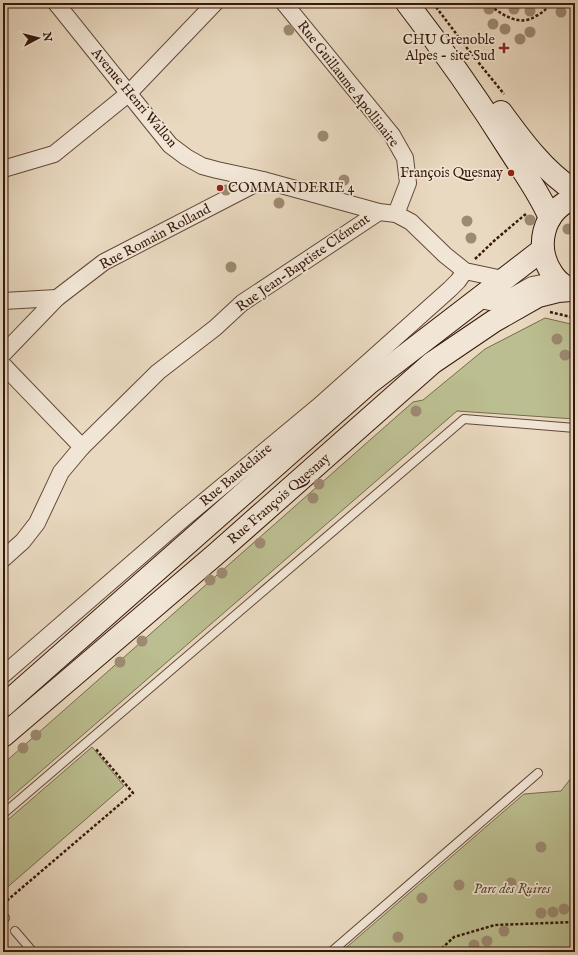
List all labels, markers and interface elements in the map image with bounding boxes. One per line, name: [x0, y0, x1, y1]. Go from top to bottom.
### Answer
street label: Rue Guillaume Apollinaire: [293, 17, 403, 151]
north arrow: [18, 18, 58, 58]
text: N: [39, 30, 55, 43]
place label: CHU Grenoble Alpes - site Sud: [403, 31, 496, 65]
marker: CHU Grenoble Alpes - site Sud: [498, 42, 510, 54]
street label: Avenue Henri Wallon: [86, 44, 181, 152]
place label: François Quesnay: [400, 164, 503, 182]
marker: François Quesnay: [506, 168, 516, 178]
place label: COMMANDERIE 4: [228, 179, 355, 197]
marker: COMMANDERIE 4: [215, 183, 225, 193]
street label: Rue Romain Rolland: [96, 200, 214, 274]
street label: Rue Jean-Baptiste Clément: [233, 210, 374, 316]
street label: Rue Baudelaire: [196, 439, 276, 510]
street label: Rue François Quesnay: [224, 449, 334, 549]
park label: Parc des Ruires: [474, 880, 551, 898]

